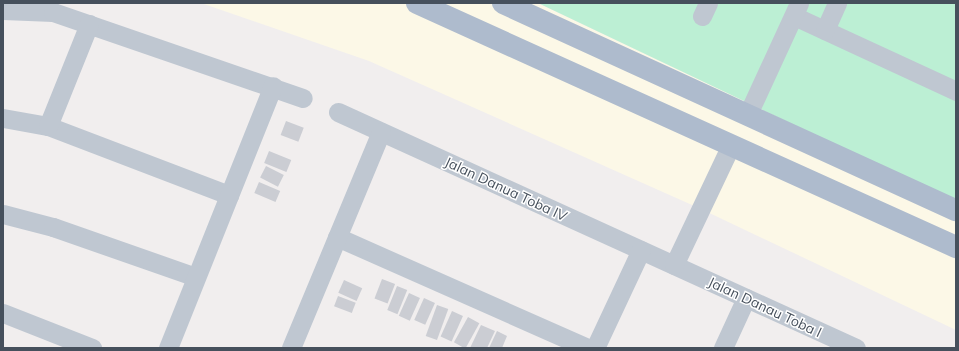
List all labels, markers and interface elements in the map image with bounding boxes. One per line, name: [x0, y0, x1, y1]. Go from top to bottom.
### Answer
street label: Jalan Danua Toba IV: [442, 153, 570, 225]
street label: Jalan Danau Toba I: [706, 273, 824, 341]

